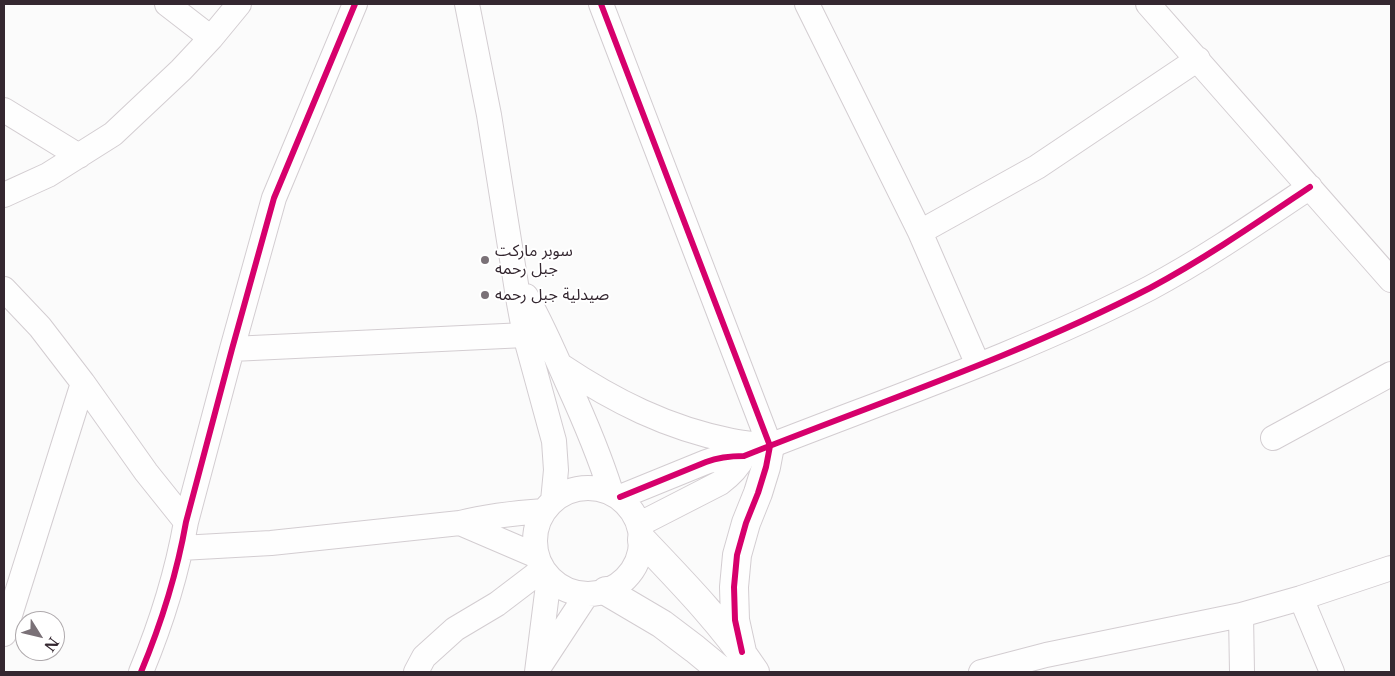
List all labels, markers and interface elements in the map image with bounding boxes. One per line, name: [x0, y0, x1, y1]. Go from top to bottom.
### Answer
place label: سوبر ماركت جبل رحمه: [495, 241, 573, 279]
marker: سوبر ماركت جبل رحمه: [479, 254, 491, 266]
place label: صيدلية جبل رحمه: [495, 285, 609, 305]
marker: صيدلية جبل رحمه: [479, 289, 491, 301]
north arrow: [15, 611, 65, 661]
text: N: [40, 634, 62, 655]

